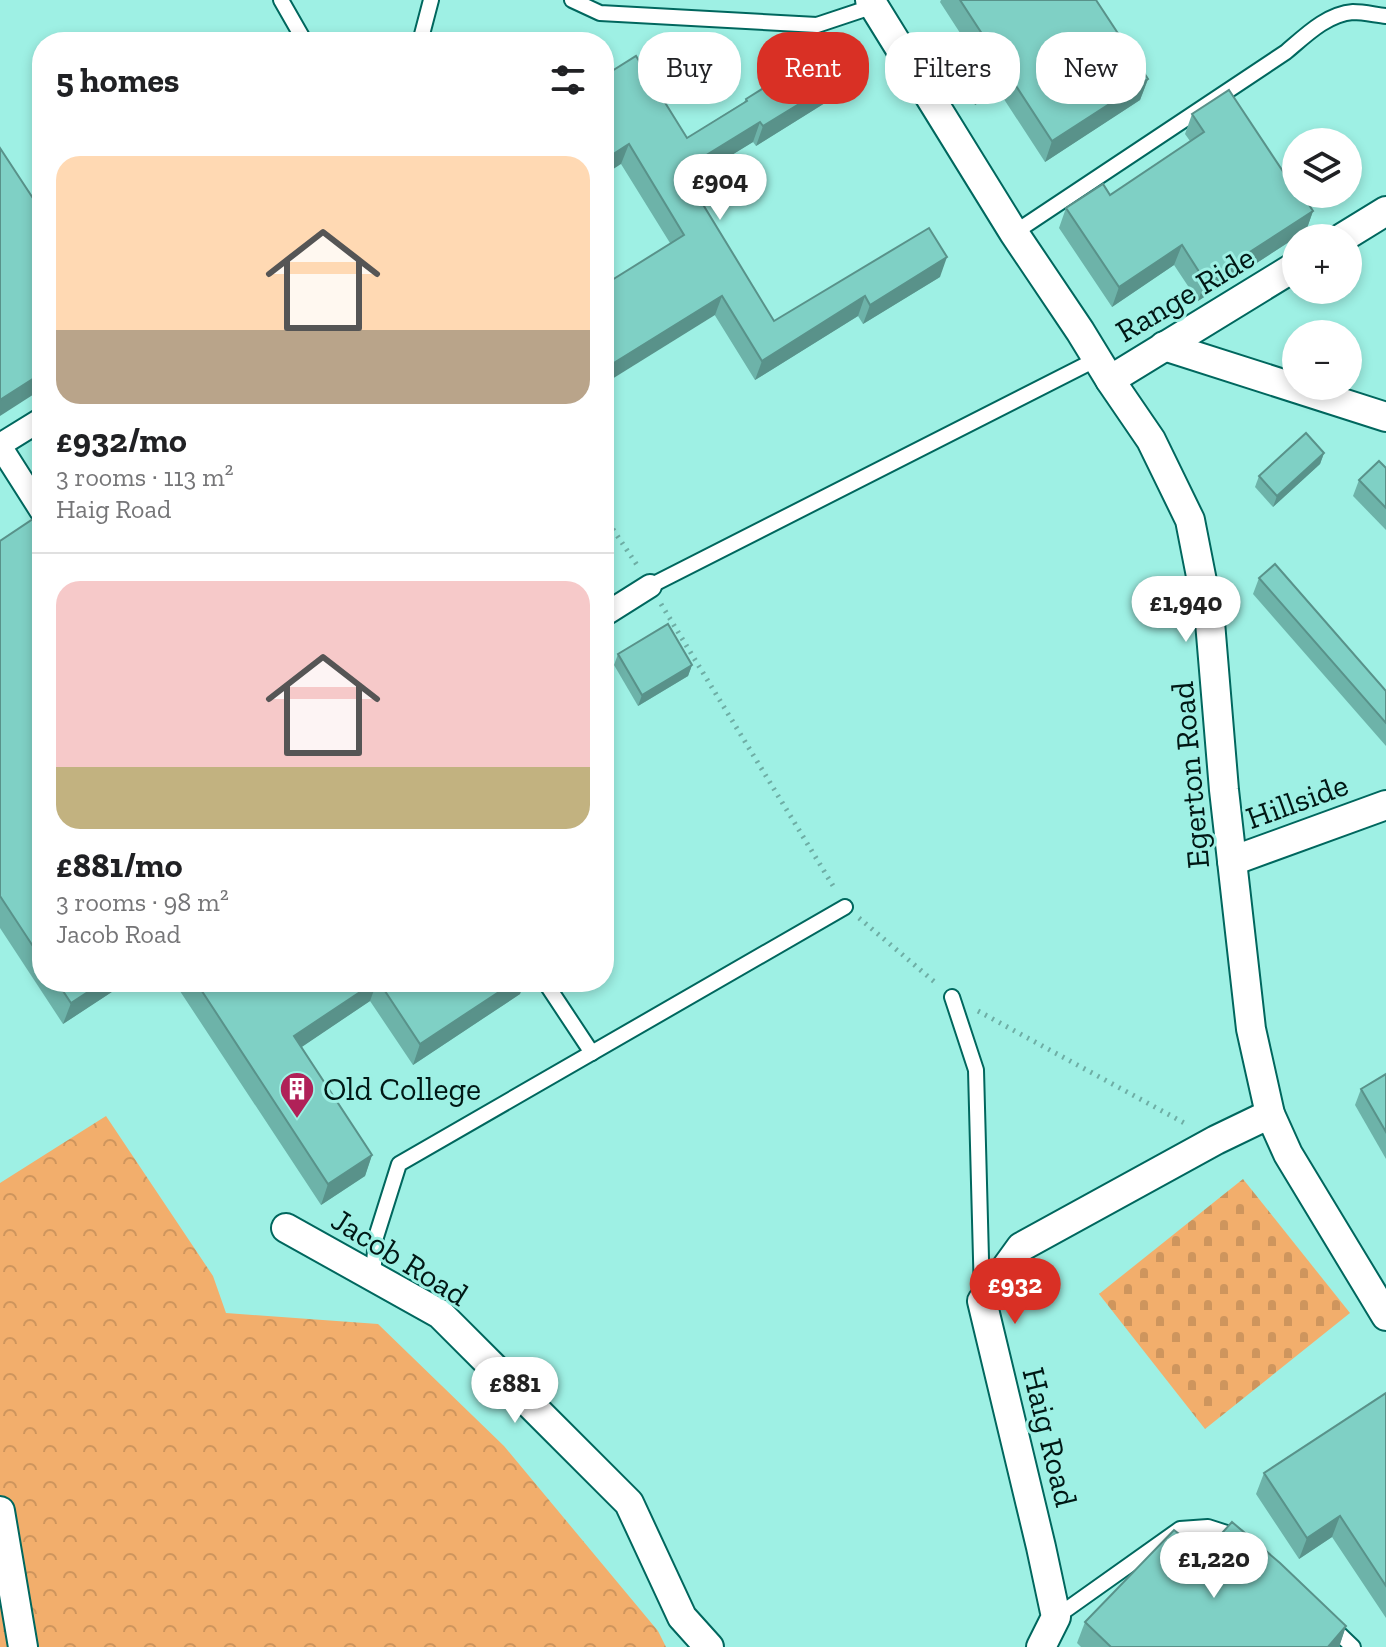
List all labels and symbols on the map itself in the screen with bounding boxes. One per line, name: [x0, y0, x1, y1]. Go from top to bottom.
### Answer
pin: £904: [673, 154, 767, 222]
street label: Range Ride: [1109, 238, 1261, 350]
pin: £1,940: [1121, 576, 1251, 644]
street label: Egerton Road: [1163, 680, 1217, 870]
street label: Hillside: [1241, 765, 1353, 837]
building icon: Old College: [278, 1070, 316, 1120]
place label: Old College: [323, 1070, 481, 1108]
street label: Jacob Road: [325, 1200, 476, 1314]
pin: £932: [968, 1258, 1062, 1326]
pin: £881: [468, 1357, 562, 1425]
street label: Haig Road: [1014, 1364, 1086, 1511]
pin: £1,220: [1149, 1532, 1279, 1600]

